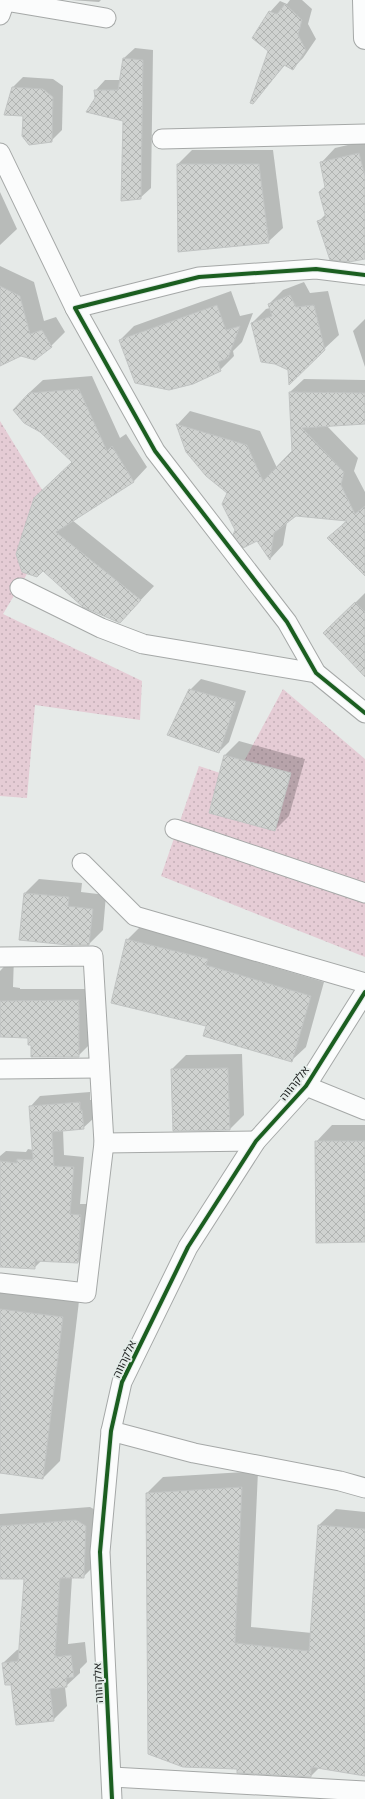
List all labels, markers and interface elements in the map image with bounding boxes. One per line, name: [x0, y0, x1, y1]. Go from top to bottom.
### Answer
street label: אלקהווה: [276, 1063, 312, 1103]
street label: אלקהווה: [109, 1338, 139, 1380]
street label: אלקהווה: [90, 1663, 106, 1703]

